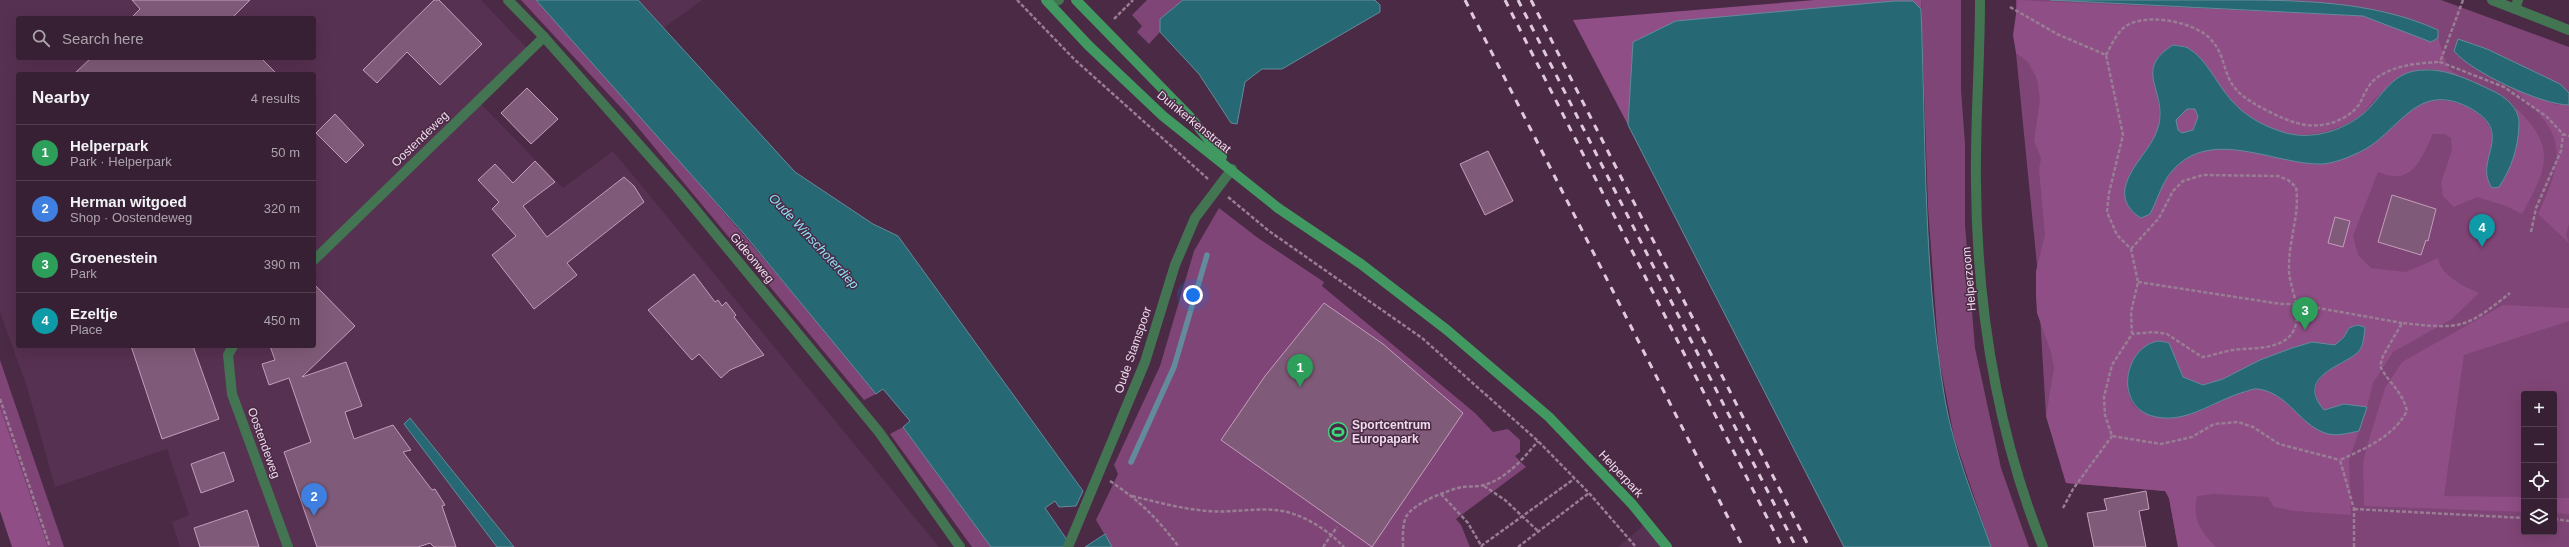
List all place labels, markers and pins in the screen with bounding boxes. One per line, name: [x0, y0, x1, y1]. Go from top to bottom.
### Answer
pin: 4: [2469, 214, 2495, 247]
pin: 3: [2292, 297, 2318, 330]
pin: 1: [1287, 354, 1313, 387]
place label: Sportcentrum Europapark: [1352, 418, 1431, 446]
sports icon: Sportcentrum Europapark: [1327, 421, 1349, 443]
pin: 2: [301, 483, 327, 516]

